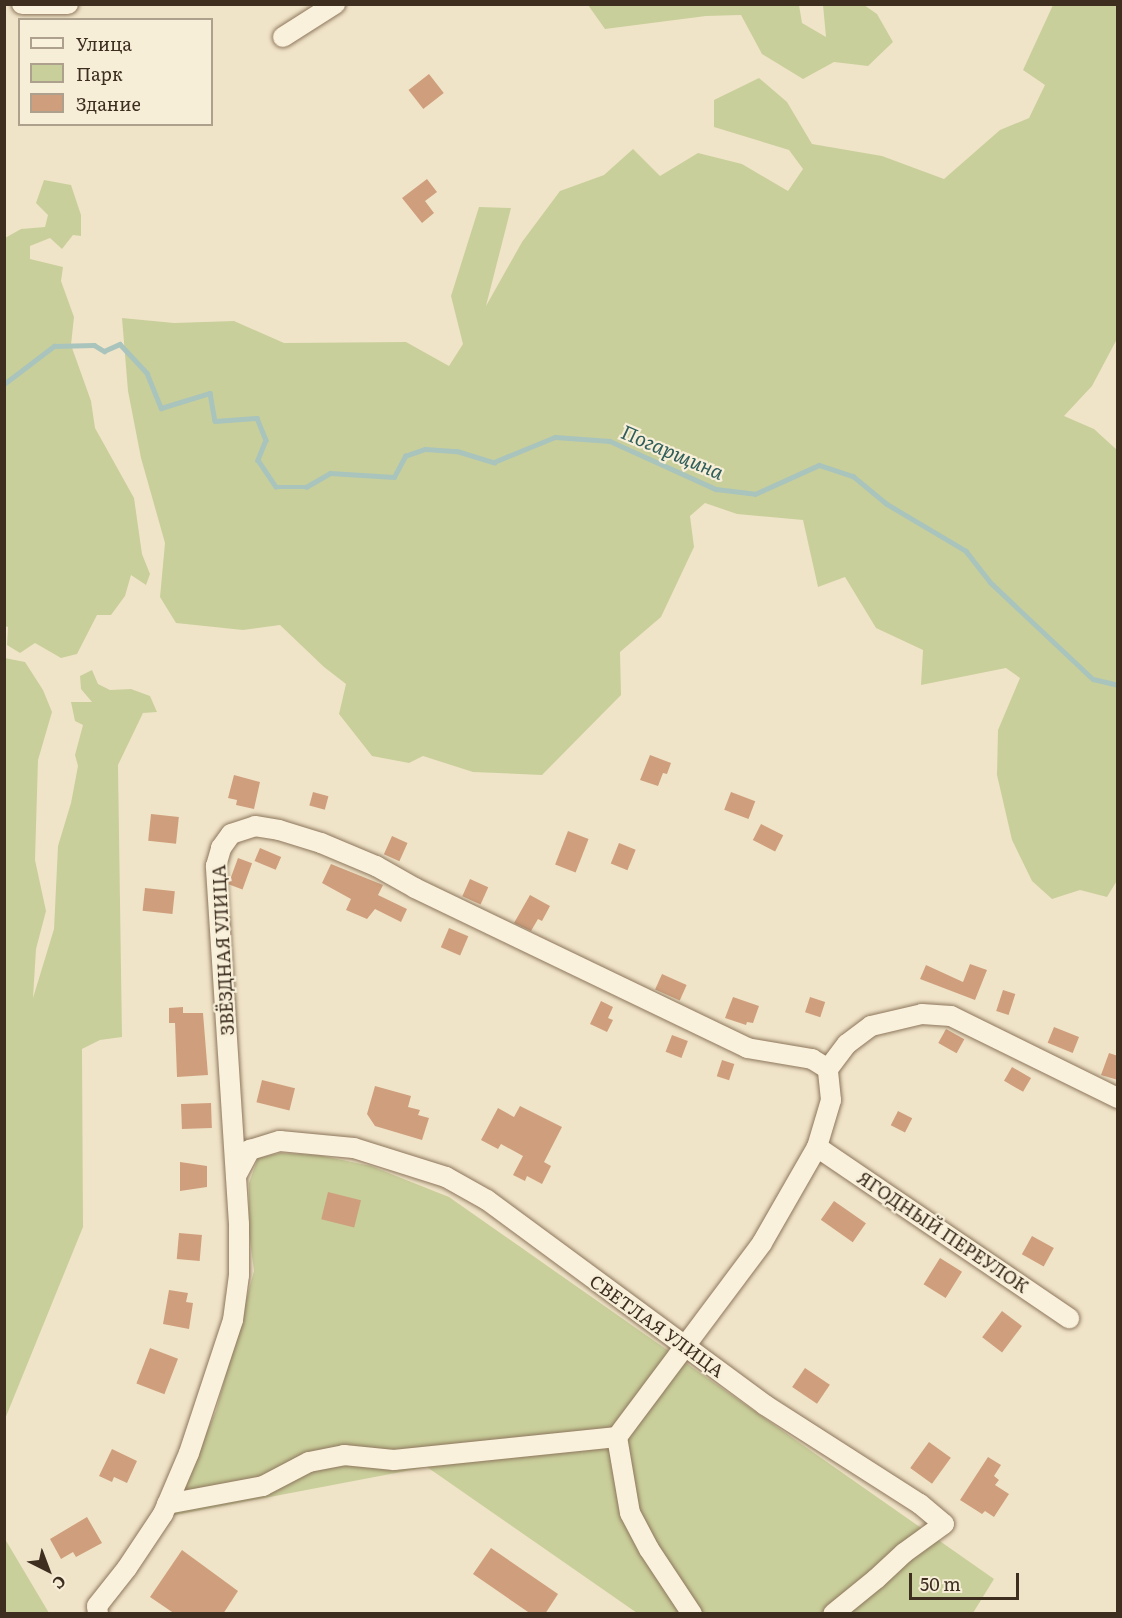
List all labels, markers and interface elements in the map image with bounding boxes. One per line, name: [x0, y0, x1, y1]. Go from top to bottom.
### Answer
legend: [18, 18, 213, 126]
text: Улица: [76, 30, 132, 57]
text: Парк: [76, 60, 123, 87]
text: Здание: [76, 90, 141, 117]
water label: Погарщина: [618, 419, 728, 483]
street label: ЗВЁЗДНАЯ УЛИЦА: [208, 864, 238, 1036]
street label: ЯГОДНЫЙ ПЕРЕУЛОК: [853, 1167, 1033, 1297]
street label: СВЕТЛАЯ УЛИЦА: [586, 1270, 728, 1382]
north arrow: [18, 1540, 78, 1600]
scale bar: [912, 1561, 1022, 1599]
text: 50 m: [920, 1570, 961, 1597]
text: С: [48, 1571, 72, 1596]

